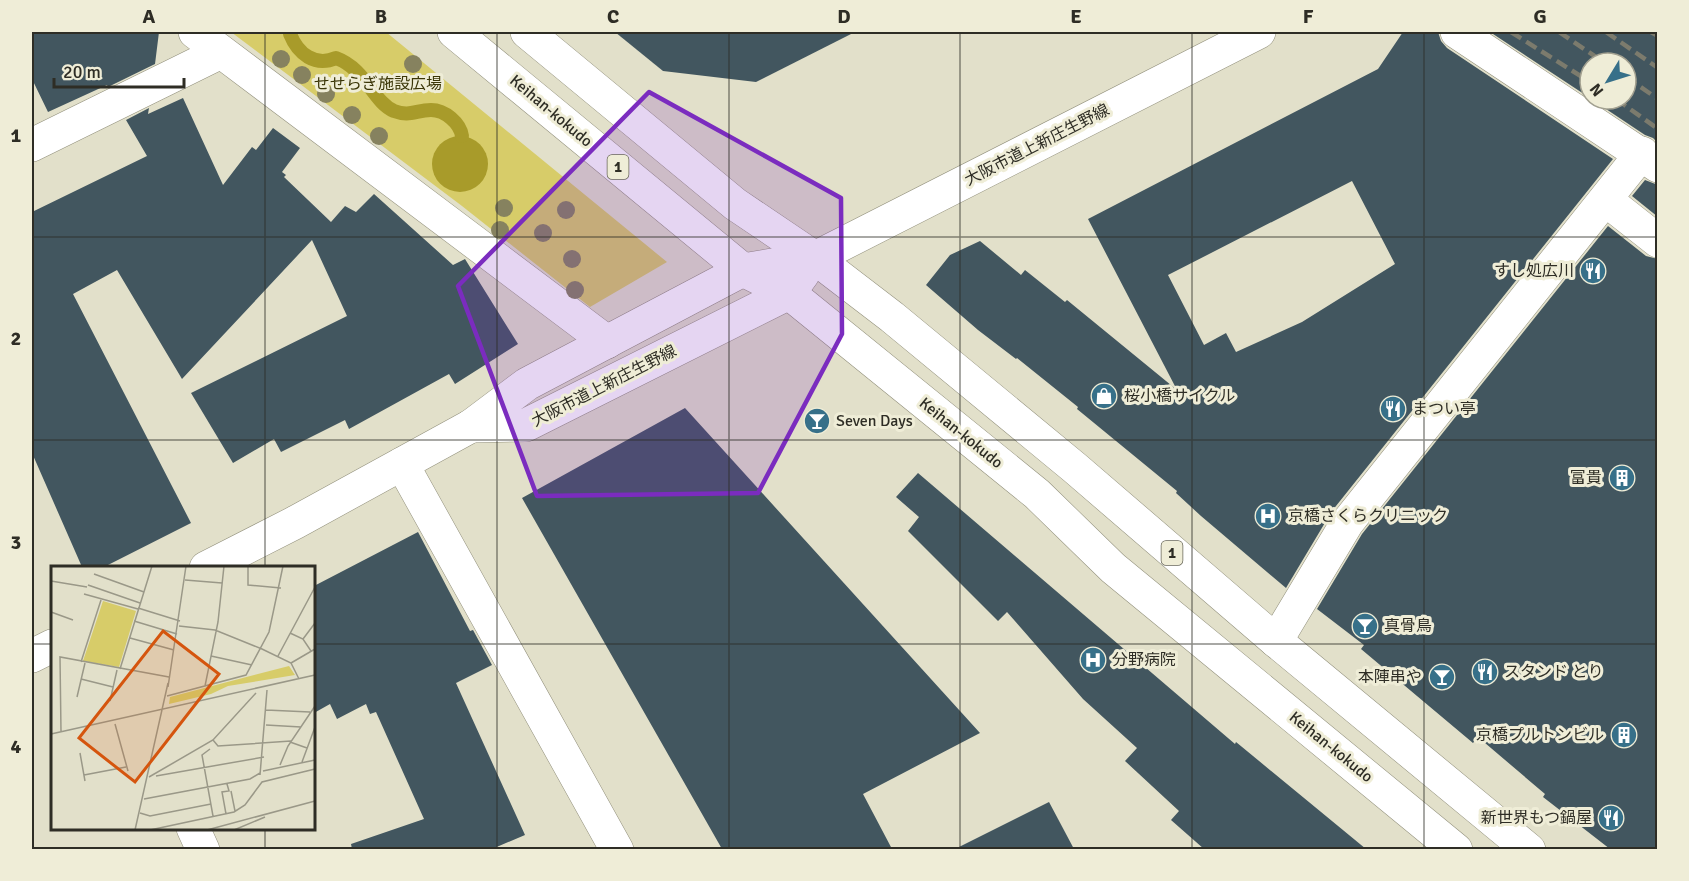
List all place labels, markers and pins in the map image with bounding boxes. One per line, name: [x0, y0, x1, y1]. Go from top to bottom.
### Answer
restaurant icon: すし処広川: [1578, 256, 1608, 286]
place label: すし処広川: [1494, 261, 1574, 281]
shop icon: 桜小橋サイクル: [1089, 381, 1119, 411]
place label: 桜小橋サイクル: [1124, 386, 1235, 406]
restaurant icon: まつい亭: [1378, 394, 1408, 424]
place label: まつい亭: [1412, 399, 1476, 419]
bar icon: Seven Days: [802, 406, 832, 436]
place label: Seven Days: [836, 411, 913, 431]
building icon: 富貴: [1607, 463, 1637, 493]
place label: 富貴: [1570, 468, 1602, 488]
hospital icon: 京橋さくらクリニック: [1253, 501, 1283, 531]
place label: 京橋さくらクリニック: [1288, 506, 1448, 526]
bar icon: 真骨鳥: [1350, 611, 1380, 641]
place label: 真骨鳥: [1384, 616, 1432, 636]
hospital icon: 分野病院: [1078, 645, 1108, 675]
place label: 分野病院: [1112, 650, 1176, 670]
restaurant icon: スタンド とり: [1470, 657, 1500, 687]
bar icon: 本陣串や: [1427, 662, 1457, 692]
place label: スタンド とり: [1504, 662, 1604, 682]
place label: 本陣串や: [1358, 667, 1422, 687]
building icon: 京橋プルトンビル: [1609, 720, 1639, 750]
place label: 京橋プルトンビル: [1476, 725, 1604, 745]
restaurant icon: 新世界もつ鍋屋: [1596, 803, 1626, 833]
place label: 新世界もつ鍋屋: [1481, 808, 1592, 828]

